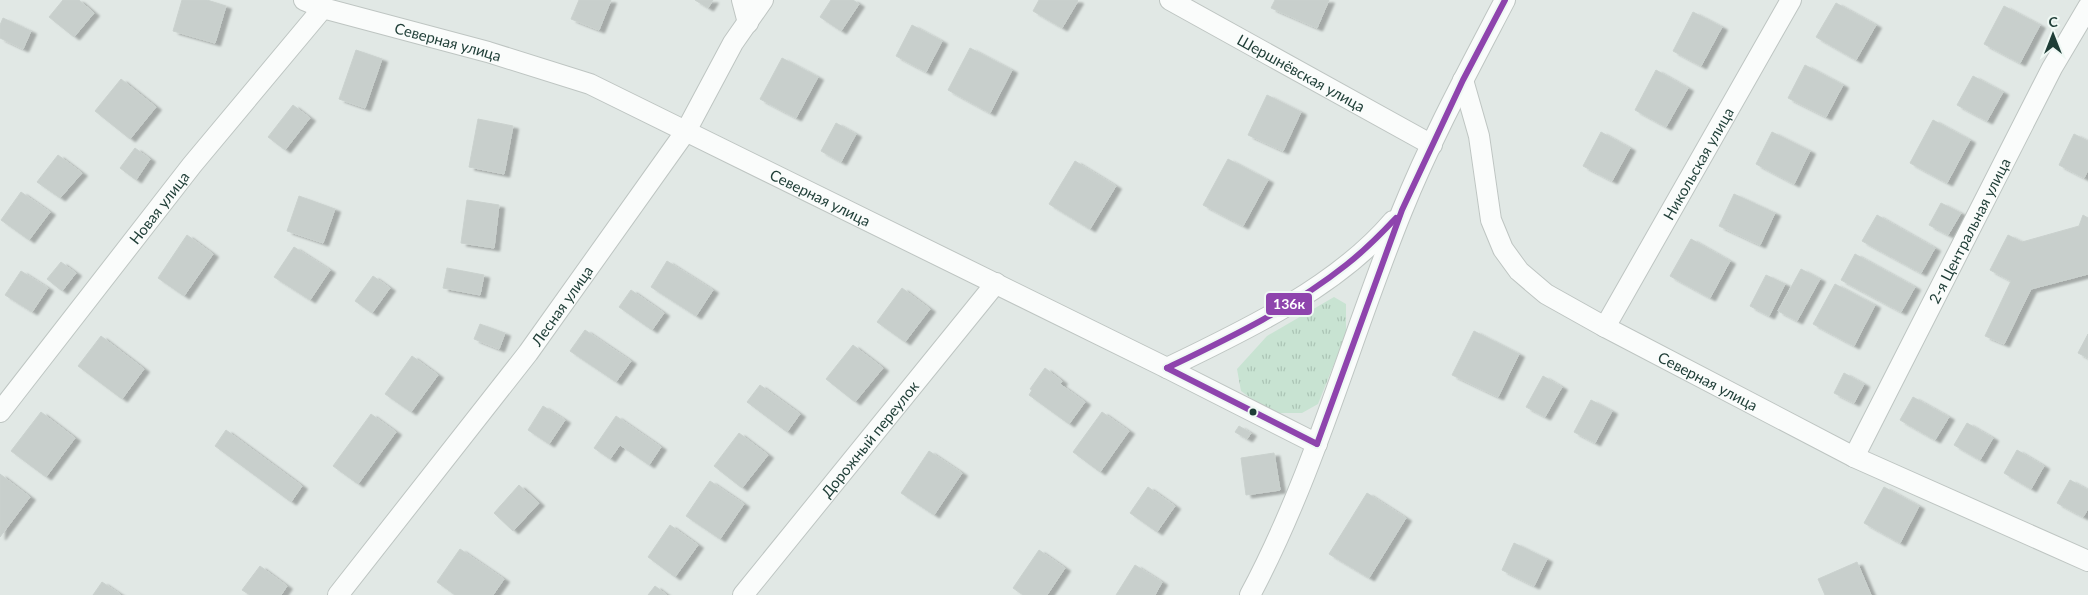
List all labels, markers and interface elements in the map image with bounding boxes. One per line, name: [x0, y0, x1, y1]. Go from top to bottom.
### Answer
north arrow: [2028, 10, 2078, 60]
text: С: [2048, 13, 2058, 30]
street label: Северная улица: [393, 19, 504, 65]
street label: Шершнёвская улица: [1234, 30, 1368, 115]
street label: Никольская улица: [1659, 104, 1737, 223]
street label: 2-я Центральная улица: [1925, 155, 2014, 306]
street label: Северная улица: [767, 165, 874, 230]
street label: Новая улица: [125, 168, 193, 247]
street label: Лесная улица: [527, 262, 596, 350]
line badge: 136к: [1265, 292, 1313, 316]
text: 136к: [1273, 295, 1305, 312]
street label: Северная улица: [1655, 347, 1761, 414]
street label: Дорожный переулок: [817, 377, 922, 501]
unlabelled marker: [1248, 407, 1258, 417]

